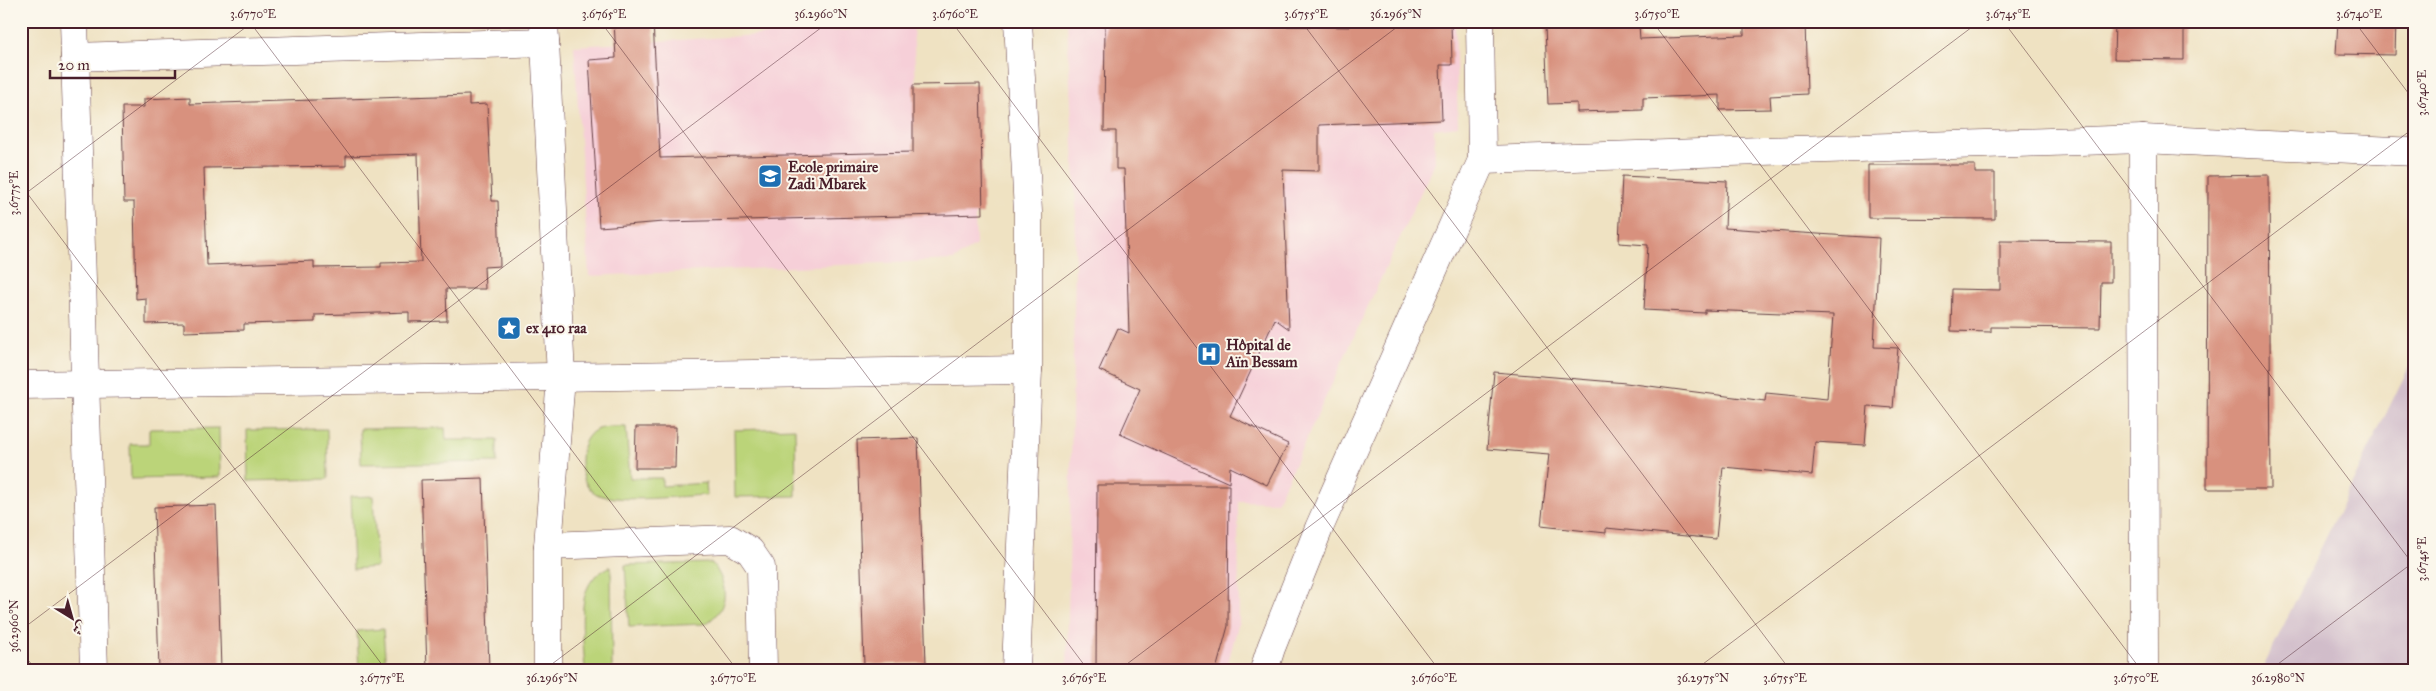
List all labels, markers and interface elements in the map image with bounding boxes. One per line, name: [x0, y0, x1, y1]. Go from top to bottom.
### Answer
text: 3.6770°E: [230, 7, 276, 21]
text: 3.6765°E: [582, 7, 627, 21]
text: 36.2960°N: [794, 7, 848, 21]
text: 3.6760°E: [932, 7, 978, 21]
text: 3.6755°E: [1284, 7, 1328, 21]
text: 36.2965°N: [1370, 7, 1422, 21]
text: 3.6750°E: [1634, 7, 1680, 21]
text: 3.6745°E: [1986, 7, 2031, 21]
text: 3.6740°E: [2336, 7, 2382, 21]
scale bar: [50, 48, 175, 80]
text: 20 m: [58, 56, 90, 74]
text: 3.6740°E: [2415, 70, 2429, 116]
place label: Ecole primaire Zadi Mbarek: [788, 158, 879, 193]
school or university icon: Ecole primaire Zadi Mbarek: [757, 163, 783, 189]
text: 3.6775°E: [7, 170, 21, 215]
place icon: ex 410 raa: [496, 315, 522, 341]
place label: ex 410 raa: [526, 319, 587, 338]
place label: Hôpital de Aïn Bessam: [1225, 336, 1298, 371]
hospital icon: Hôpital de Aïn Bessam: [1196, 341, 1222, 367]
text: 3.6745°E: [2415, 536, 2429, 581]
north arrow: [48, 594, 98, 644]
text: 36.2960°N: [7, 599, 21, 653]
text: ش: [69, 617, 90, 639]
text: 3.6775°E: [360, 671, 405, 685]
text: 36.2965°N: [526, 671, 578, 685]
text: 3.6770°E: [710, 671, 756, 685]
text: 3.6765°E: [1062, 671, 1107, 685]
text: 3.6760°E: [1411, 671, 1457, 685]
text: 36.2975°N: [1677, 671, 1729, 685]
text: 3.6755°E: [1763, 671, 1807, 685]
text: 3.6750°E: [2113, 671, 2159, 685]
text: 36.2980°N: [2251, 671, 2305, 685]

